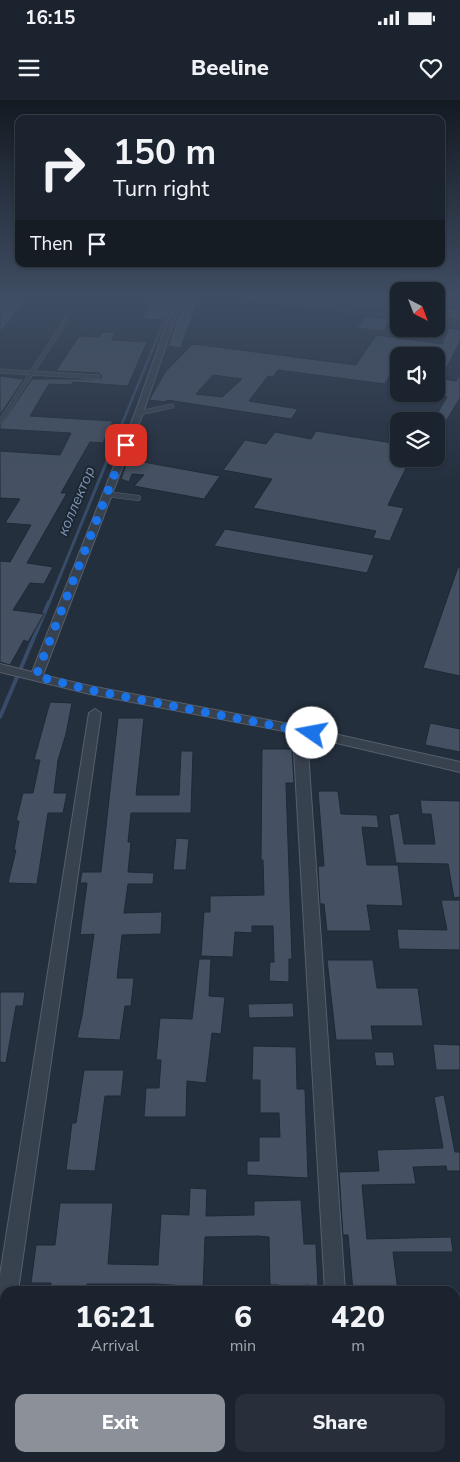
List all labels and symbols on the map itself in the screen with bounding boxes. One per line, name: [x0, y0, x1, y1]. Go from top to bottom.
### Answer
north arrow: [390, 282, 445, 338]
pin: [105, 424, 147, 466]
water label: коллектор: [52, 463, 100, 539]
position arrow: [285, 706, 337, 758]

